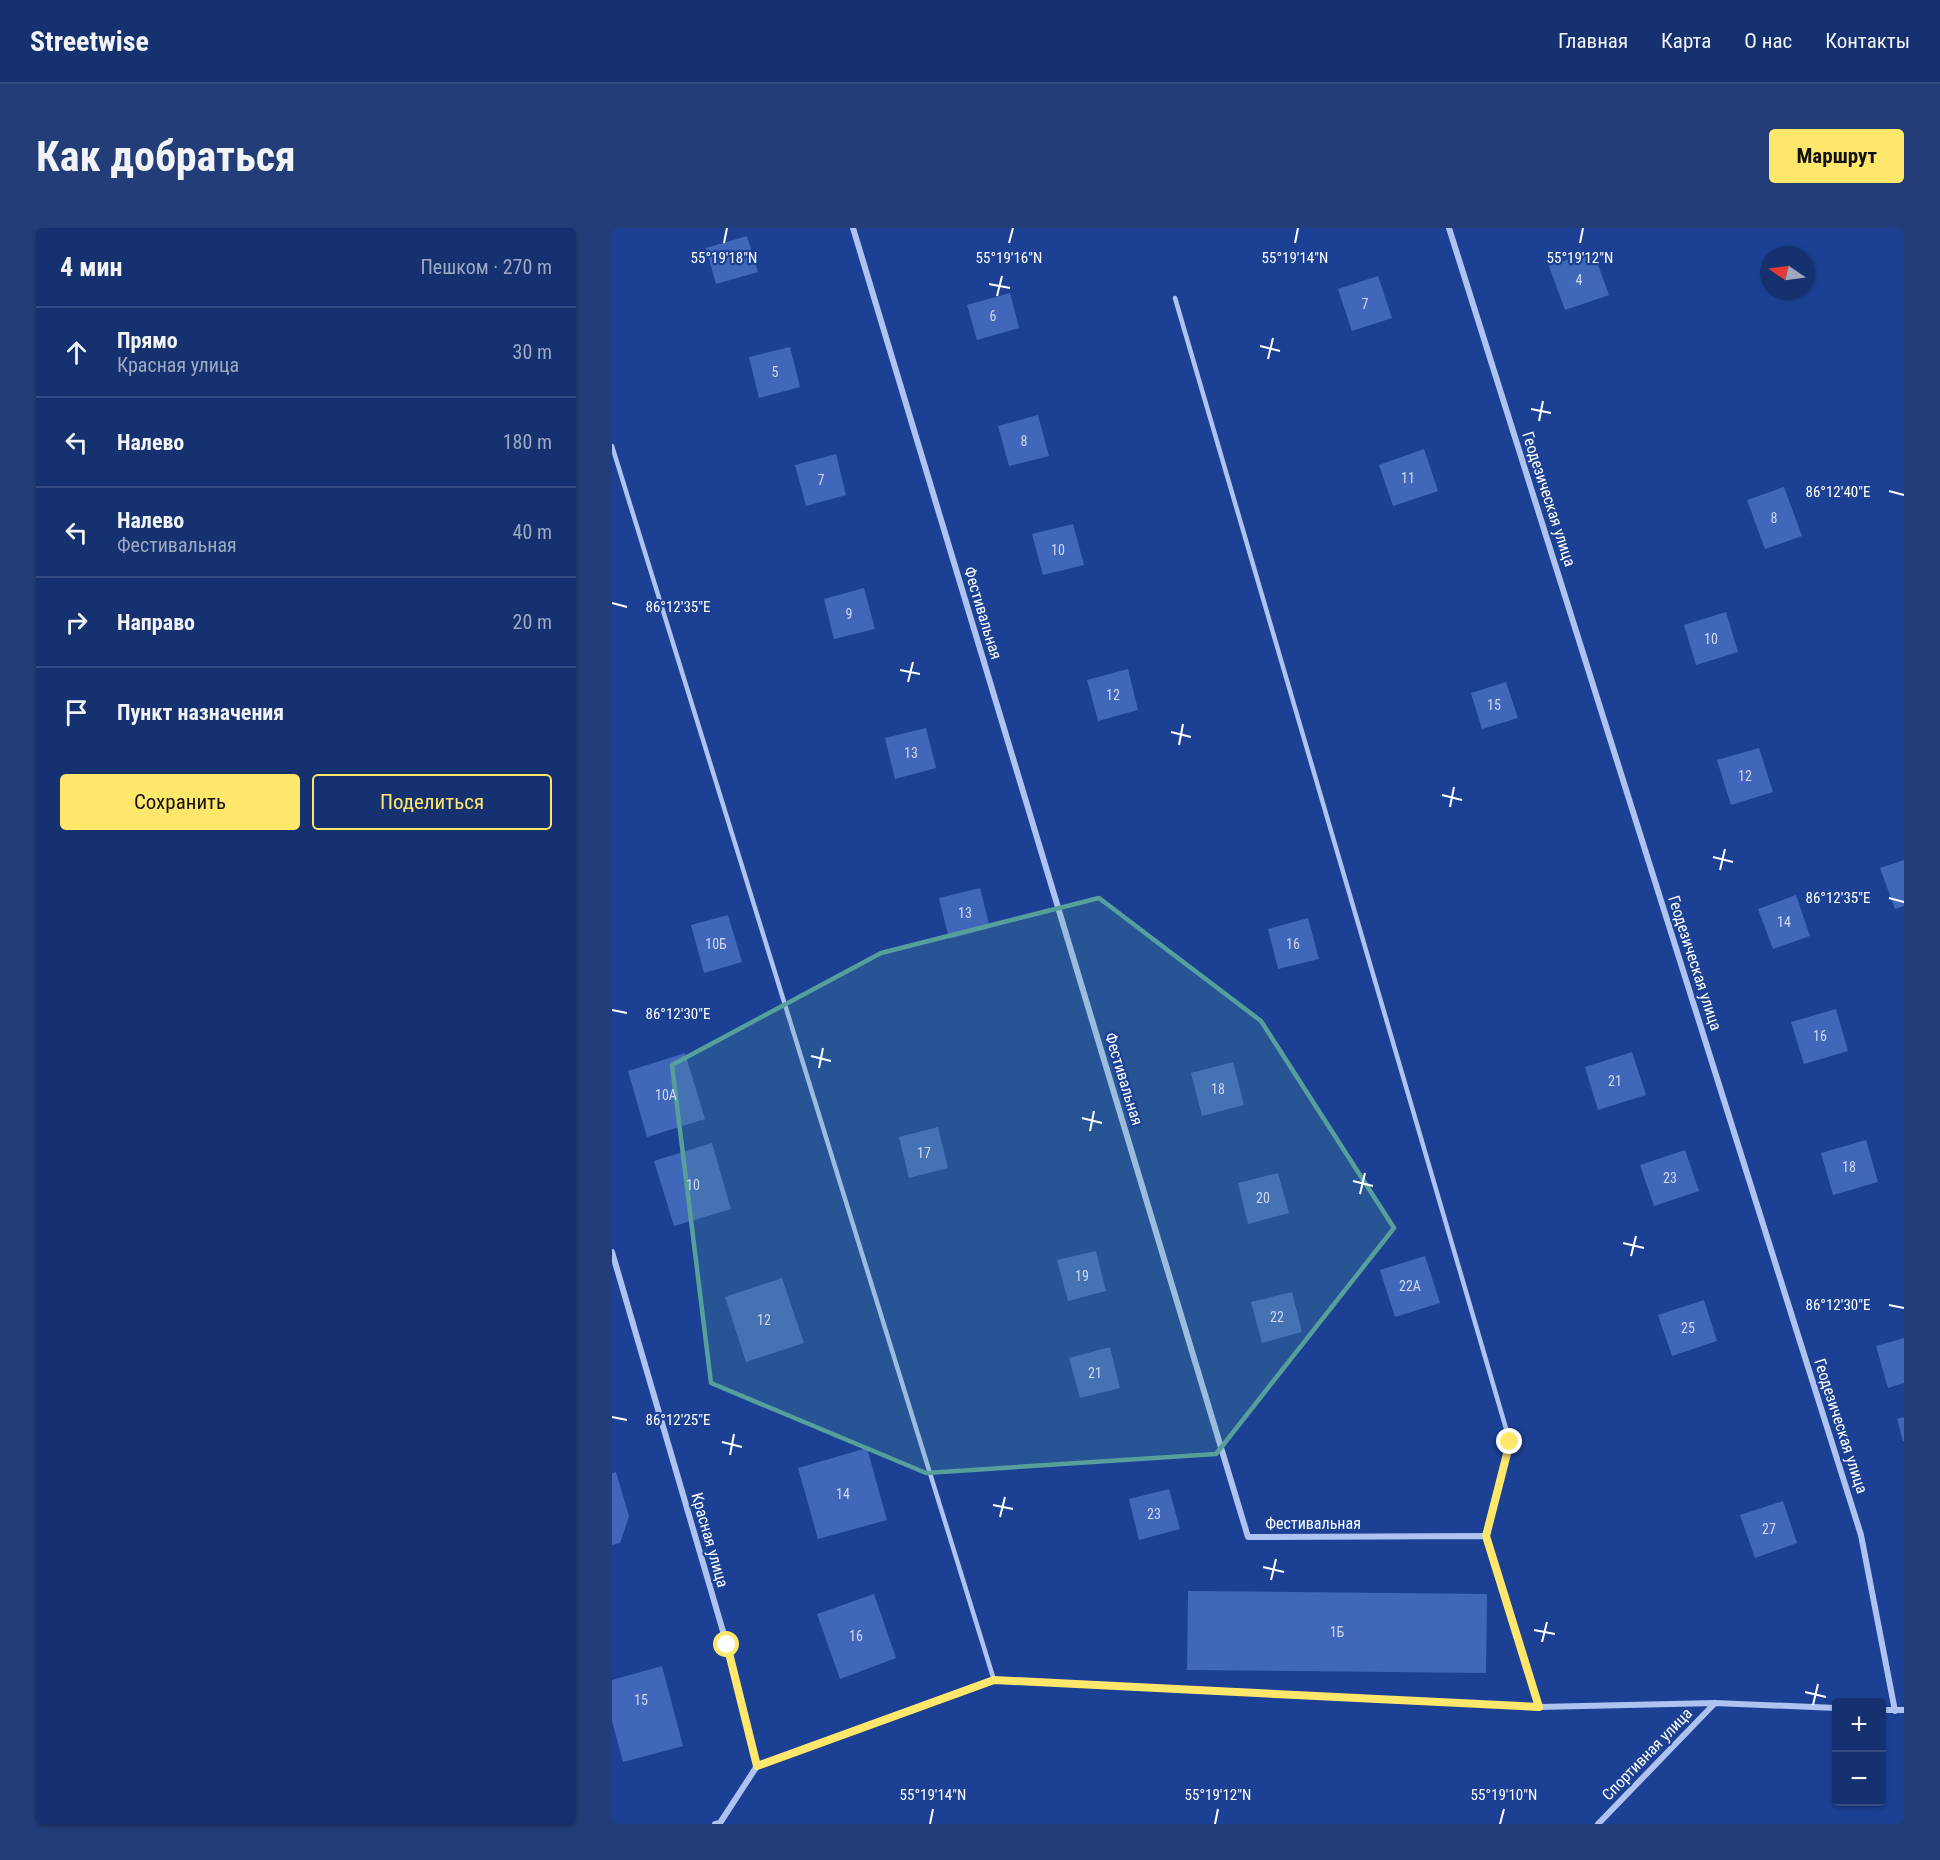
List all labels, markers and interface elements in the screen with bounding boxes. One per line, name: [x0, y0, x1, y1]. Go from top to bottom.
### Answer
text: Streetwise: [30, 25, 149, 58]
text: Главная: [1558, 29, 1628, 53]
text: Карта: [1661, 29, 1711, 53]
text: О нас: [1744, 29, 1792, 53]
text: Контакты: [1825, 29, 1910, 53]
button: Маршрут: [1769, 129, 1904, 183]
text: Как добраться: [36, 132, 296, 181]
north arrow: [1760, 246, 1814, 300]
text: 55°19'18"N: [691, 249, 757, 267]
text: 55°19'16"N: [976, 249, 1042, 267]
text: 55°19'14"N: [1262, 249, 1328, 267]
text: 55°19'12"N: [1547, 249, 1613, 267]
text: 4 мин: [60, 252, 122, 282]
text: Пешком · 270 m: [420, 255, 552, 279]
house number: 4: [1576, 272, 1583, 288]
house number: 7: [1362, 296, 1369, 312]
house number: 6: [990, 308, 997, 324]
text: Прямо: [117, 328, 178, 353]
icon: ahead: [60, 336, 93, 369]
text: 30 m: [513, 340, 552, 364]
text: Красная улица: [117, 353, 239, 377]
house number: 5: [772, 364, 779, 380]
icon: left: [60, 426, 93, 459]
street label: Геодезическая улица: [1518, 429, 1580, 569]
text: Налево: [117, 430, 184, 455]
text: 180 m: [503, 430, 552, 454]
house number: 8: [1021, 433, 1028, 449]
house number: 11: [1401, 470, 1415, 486]
house number: 7: [818, 472, 825, 488]
text: 86°12'40"E: [1806, 483, 1870, 501]
text: Налево: [117, 508, 184, 533]
house number: 8: [1771, 510, 1778, 526]
icon: left: [60, 516, 93, 549]
text: 40 m: [513, 520, 552, 544]
text: Фестивальная: [117, 533, 237, 557]
house number: 10: [1051, 542, 1065, 558]
street label: Фестивальная: [960, 564, 1006, 662]
text: 86°12'35"E: [646, 598, 710, 616]
icon: right: [60, 606, 93, 639]
house number: 9: [846, 606, 852, 622]
text: Направо: [117, 610, 195, 635]
text: 20 m: [513, 610, 552, 634]
house number: 10: [1704, 631, 1718, 647]
house number: 12: [1106, 687, 1120, 703]
icon: arrive: [60, 696, 93, 729]
house number: 15: [1487, 697, 1501, 713]
text: Пункт назначения: [117, 700, 284, 725]
house number: 13: [904, 745, 918, 761]
house number: 12: [1738, 768, 1752, 784]
button: Сохранить: [60, 774, 300, 830]
button: Поделиться: [312, 774, 552, 830]
text: 86°12'35"E: [1806, 889, 1870, 907]
street label: Геодезическая улица: [1664, 893, 1726, 1033]
house number: 13: [958, 905, 972, 921]
house number: 14: [1777, 914, 1791, 930]
house number: 10Б: [705, 936, 727, 952]
house number: 16: [1286, 936, 1300, 952]
text: 86°12'30"E: [646, 1005, 710, 1023]
house number: 16: [1813, 1028, 1827, 1044]
street label: Фестивальная: [1101, 1030, 1147, 1128]
house number: 21: [1608, 1073, 1622, 1089]
house number: 18: [1211, 1081, 1225, 1097]
house number: 10А: [655, 1087, 677, 1103]
house number: 17: [917, 1145, 931, 1161]
house number: 18: [1842, 1159, 1856, 1175]
house number: 23: [1663, 1170, 1677, 1186]
house number: 10: [686, 1177, 700, 1193]
house number: 20: [1256, 1190, 1270, 1206]
house number: 19: [1075, 1268, 1089, 1284]
house number: 22А: [1399, 1278, 1421, 1294]
text: 86°12'30"E: [1806, 1296, 1870, 1314]
house number: 22: [1270, 1309, 1284, 1325]
house number: 12: [757, 1312, 771, 1328]
house number: 25: [1681, 1320, 1695, 1336]
street label: Геодезическая улица: [1810, 1356, 1872, 1496]
house number: 21: [1088, 1365, 1102, 1381]
text: 86°12'25"E: [646, 1411, 710, 1429]
route end: [1496, 1428, 1522, 1454]
house number: 14: [836, 1486, 850, 1502]
street label: Красная улица: [687, 1490, 733, 1590]
house number: 23: [1147, 1506, 1161, 1522]
street label: Фестивальная: [1265, 1514, 1361, 1533]
house number: 27: [1762, 1521, 1776, 1537]
house number: 1Б: [1330, 1624, 1345, 1640]
house number: 16: [849, 1628, 863, 1644]
route start: [713, 1631, 739, 1657]
house number: 15: [634, 1692, 648, 1708]
map controls: [1832, 1698, 1886, 1806]
button: +: [1832, 1698, 1886, 1752]
street label: Спортивная улица: [1598, 1704, 1696, 1804]
button: −: [1832, 1752, 1886, 1806]
text: 55°19'14"N: [900, 1786, 966, 1804]
text: 55°19'12"N: [1185, 1786, 1251, 1804]
text: 55°19'10"N: [1471, 1786, 1537, 1804]

